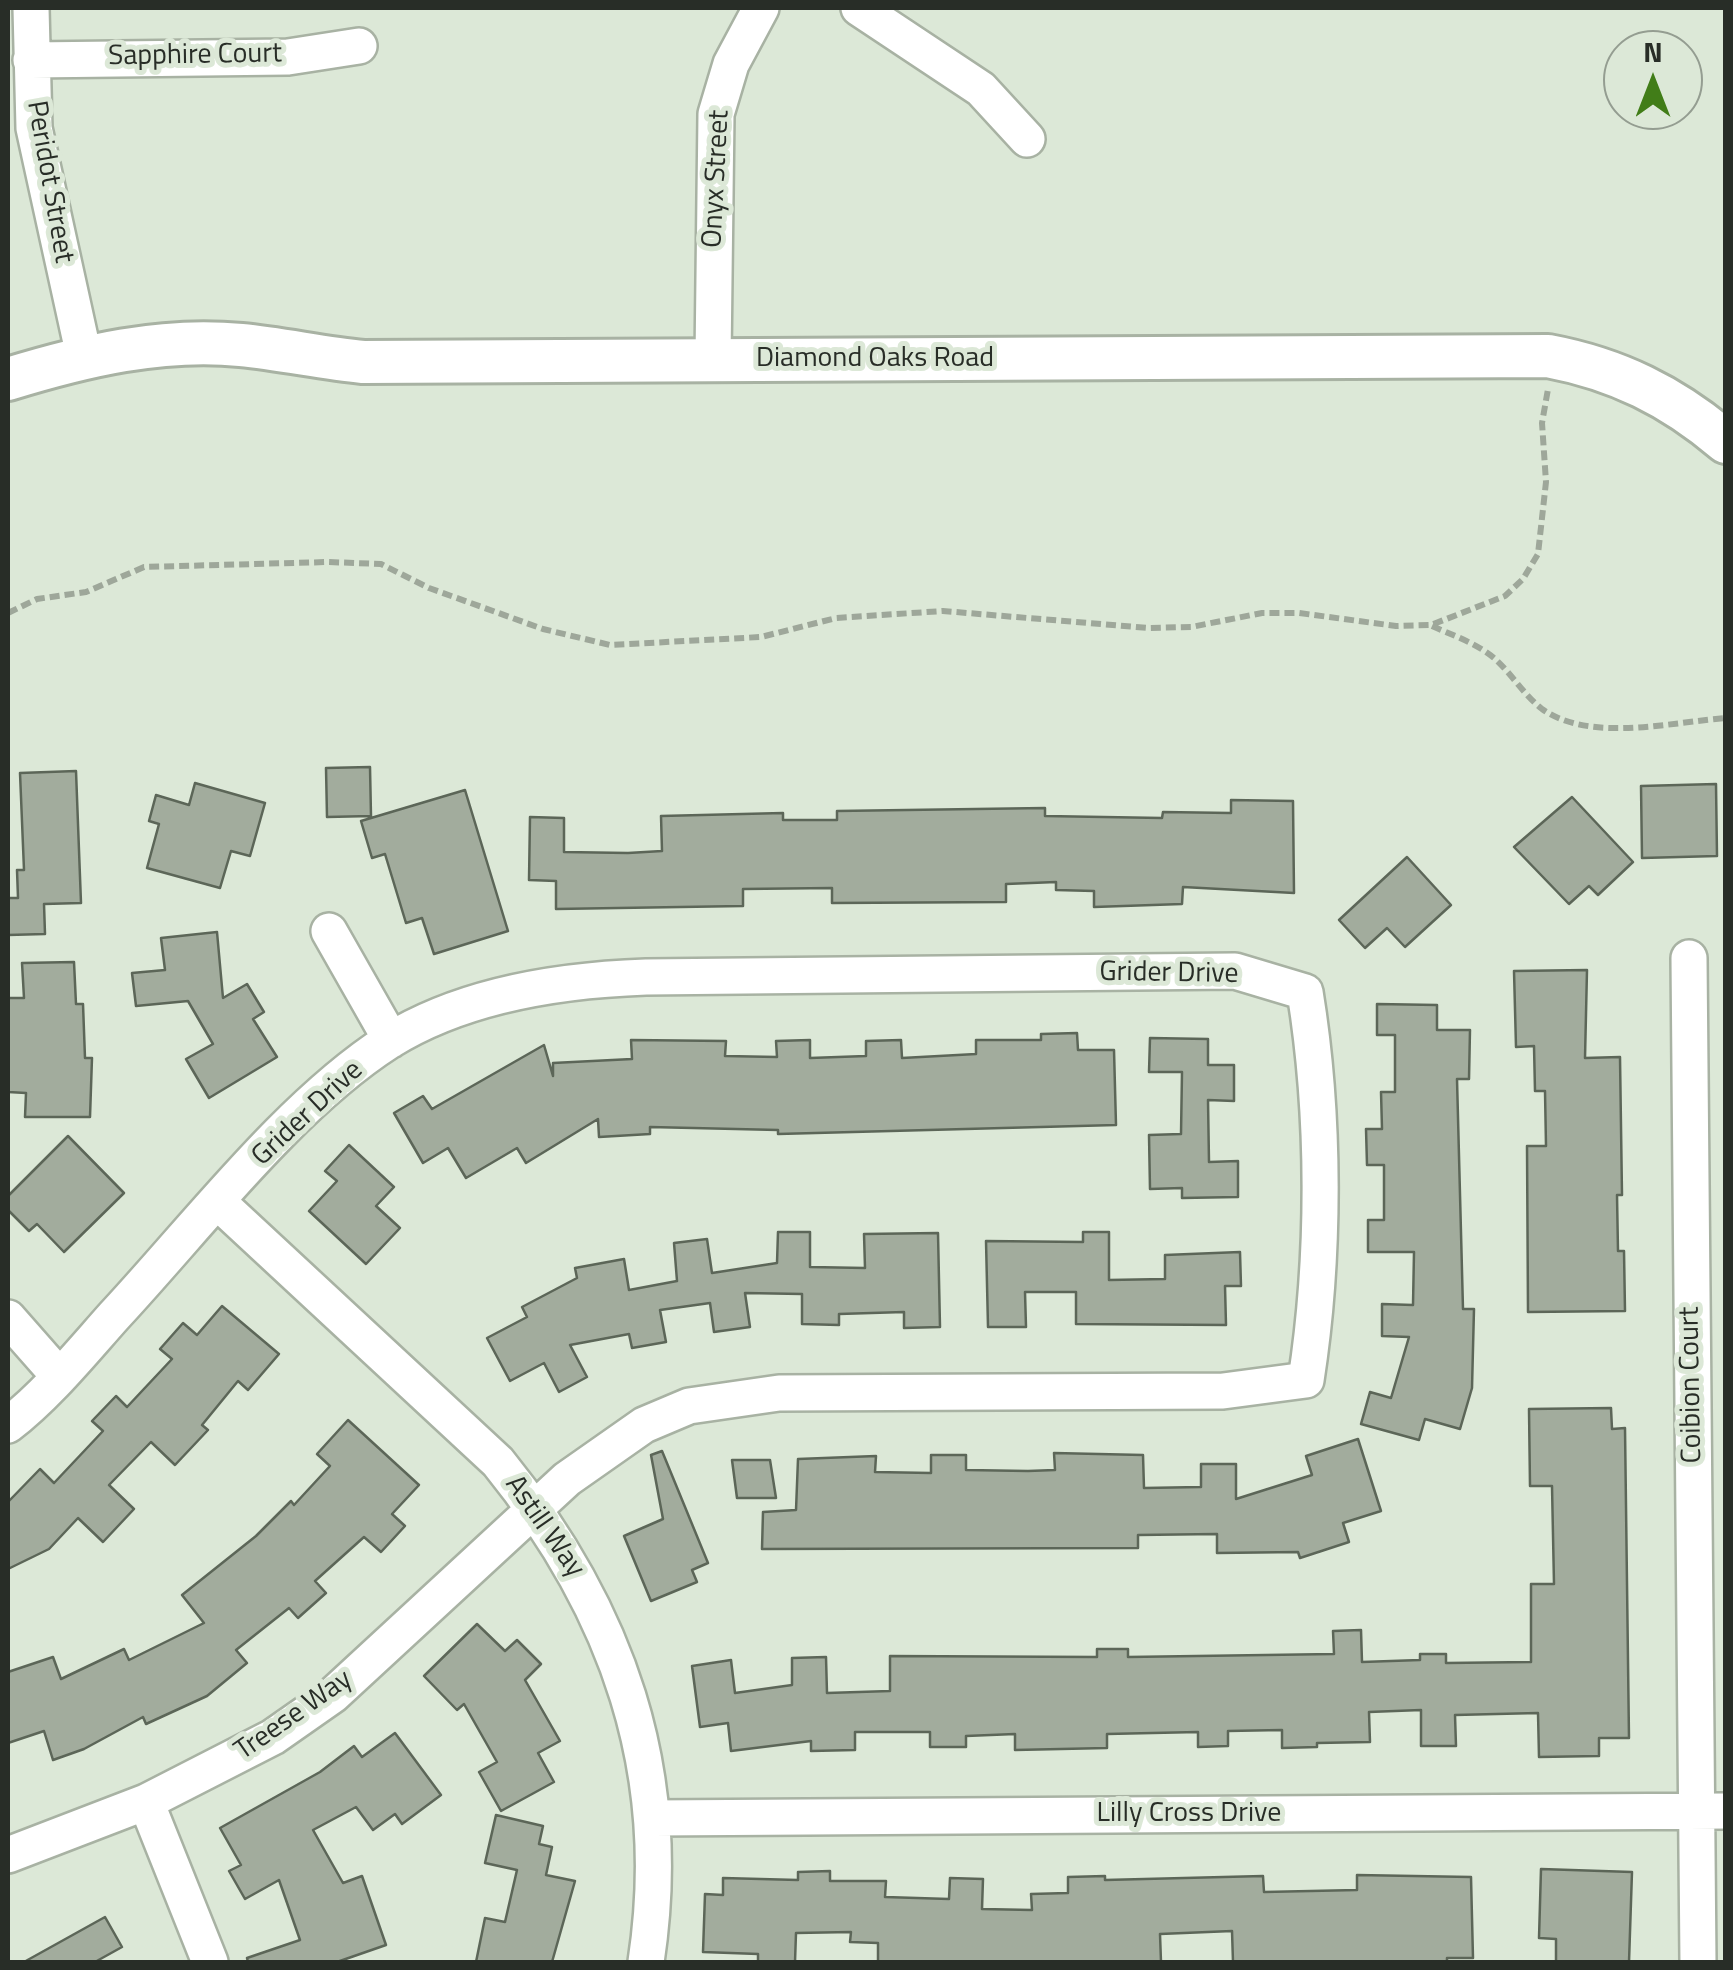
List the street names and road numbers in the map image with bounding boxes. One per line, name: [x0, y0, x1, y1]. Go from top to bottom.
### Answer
street label: Sapphire Court: [108, 38, 282, 74]
street label: Peridot Street: [18, 98, 80, 266]
street label: Onyx Street: [697, 109, 737, 249]
street label: Diamond Oaks Road: [756, 342, 994, 376]
street label: Grider Drive: [1099, 956, 1239, 992]
street label: Grider Drive: [246, 1054, 370, 1174]
street label: Coibion Court: [1674, 1306, 1710, 1464]
street label: Astill Way: [497, 1470, 591, 1584]
street label: Treese Way: [229, 1663, 359, 1769]
street label: Lilly Cross Drive: [1097, 1797, 1281, 1831]

